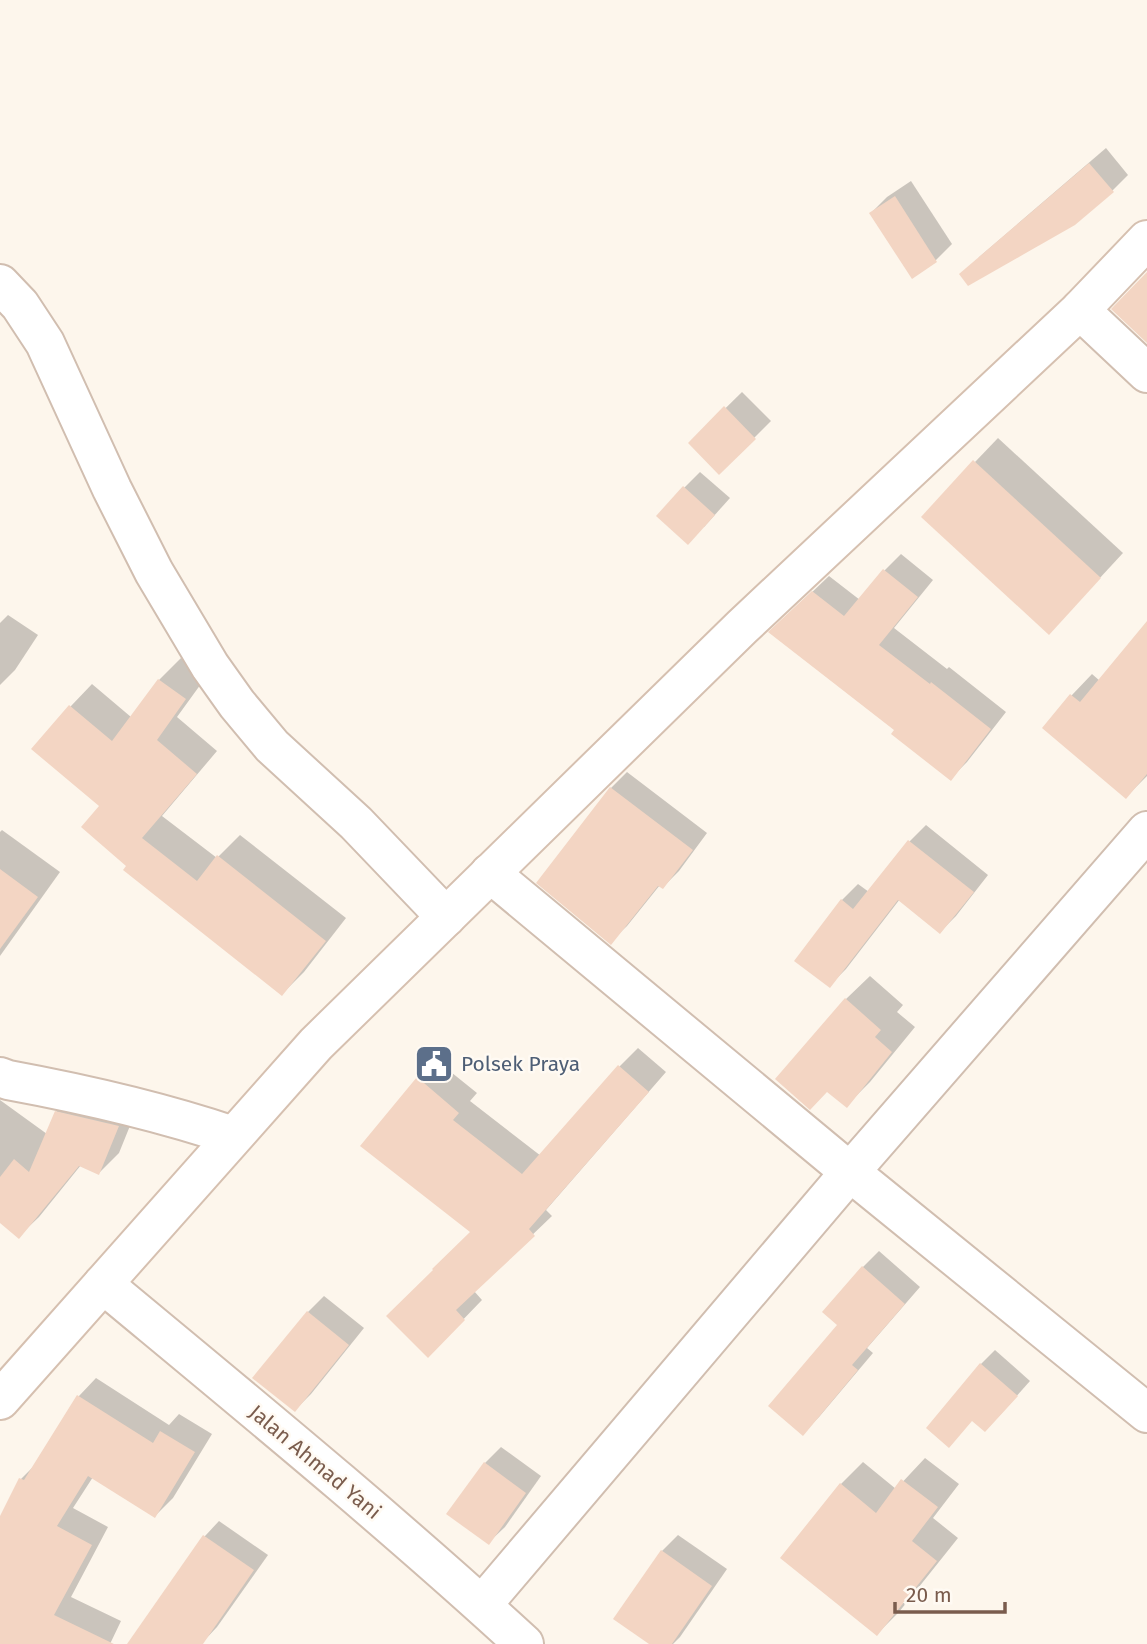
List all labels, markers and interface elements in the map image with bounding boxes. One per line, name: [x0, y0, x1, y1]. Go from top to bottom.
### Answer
public building icon: Polsek Praya: [413, 1043, 455, 1085]
place label: Polsek Praya: [461, 1051, 580, 1077]
street label: Jalan Ahmad Yani: [244, 1399, 386, 1525]
scale bar: [895, 1570, 1005, 1614]
text: 20 m: [906, 1582, 952, 1608]

